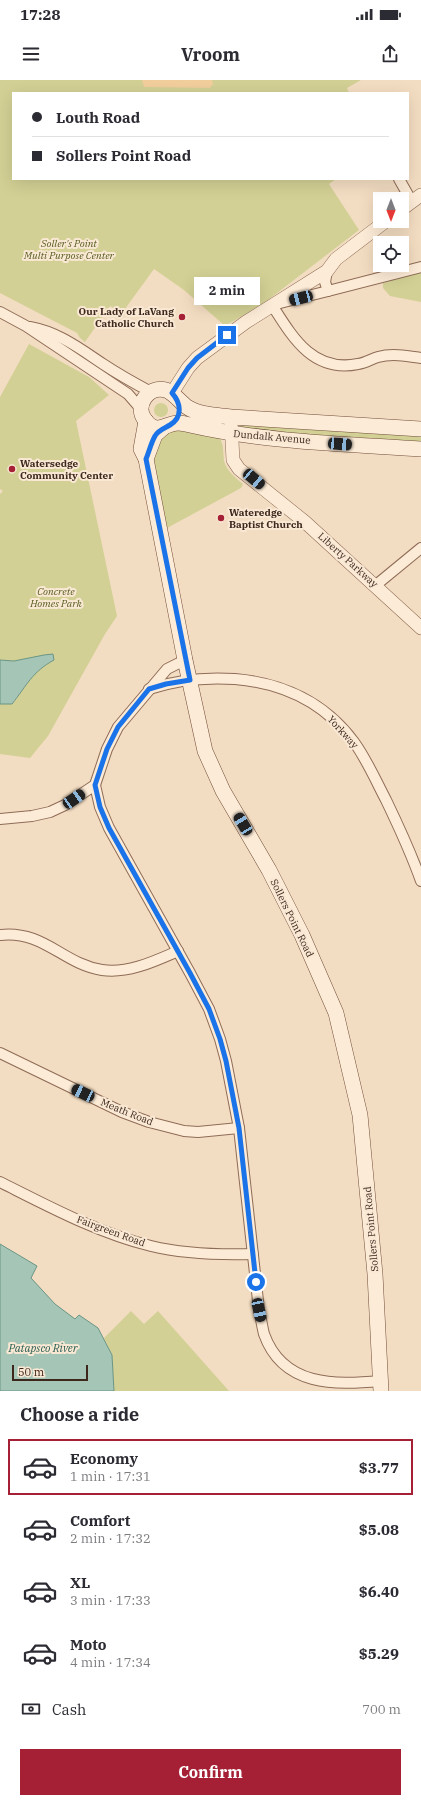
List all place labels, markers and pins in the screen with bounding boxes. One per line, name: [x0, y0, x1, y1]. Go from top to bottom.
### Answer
place label: Our Lady of LaVang Catholic Church: [79, 305, 174, 330]
marker: Our Lady of LaVang Catholic Church: [177, 312, 187, 322]
place label: Watersedge Community Center: [20, 457, 113, 482]
marker: Watersedge Community Center: [7, 464, 17, 474]
place label: Wateredge Baptist Church: [229, 506, 303, 531]
marker: Wateredge Baptist Church: [216, 513, 226, 523]

